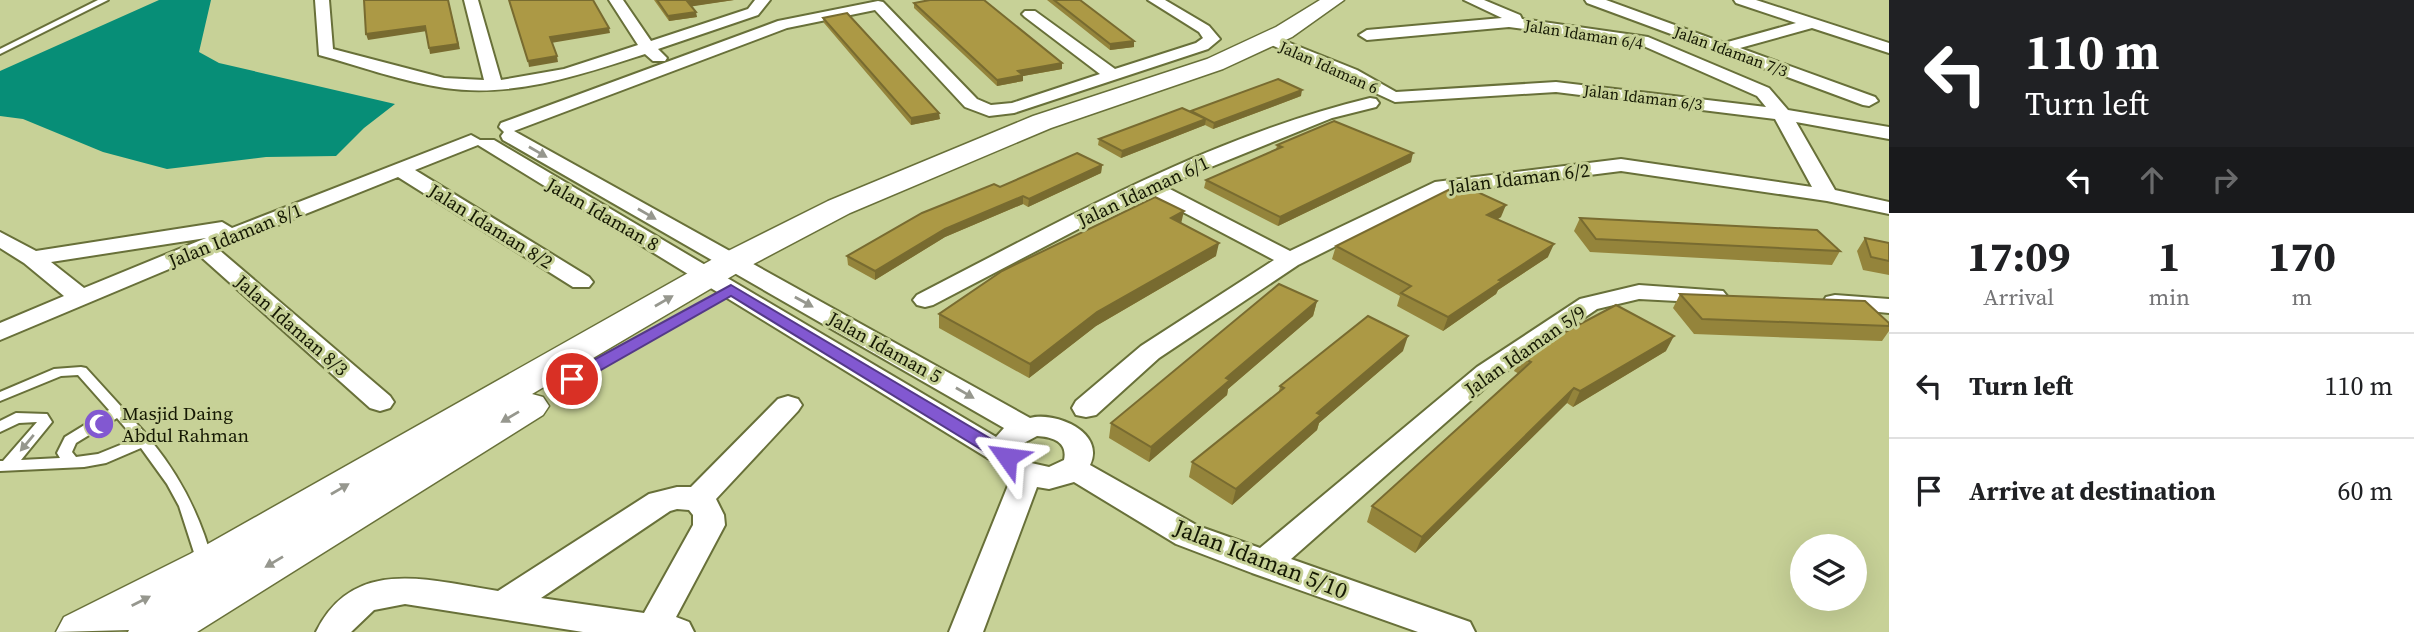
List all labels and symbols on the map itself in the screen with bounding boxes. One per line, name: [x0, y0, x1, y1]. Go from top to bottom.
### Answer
street label: Jalan Idaman 6/4: [1522, 14, 1645, 54]
street label: Jalan Idaman 7/3: [1670, 20, 1791, 82]
street label: Jalan Idaman 6: [1275, 35, 1382, 99]
street label: Jalan Idaman 6/3: [1581, 79, 1704, 115]
one-way arrow: [529, 146, 548, 158]
street label: Jalan Idaman 6/1: [1072, 149, 1213, 233]
street label: Jalan Idaman 6/2: [1446, 156, 1591, 200]
street label: Jalan Idaman 8: [541, 171, 664, 257]
street label: Jalan Idaman 8/2: [423, 177, 558, 275]
street label: Jalan Idaman 8/1: [163, 196, 306, 274]
one-way arrow: [638, 208, 657, 220]
street label: Jalan Idaman 8/3: [229, 268, 354, 381]
one-way arrow: [654, 295, 673, 307]
one-way arrow: [794, 296, 813, 308]
street label: Jalan Idaman 5/9: [1459, 299, 1591, 402]
street label: Jalan Idaman 5: [823, 305, 947, 389]
pin: [542, 349, 602, 409]
one-way arrow: [955, 386, 974, 399]
place label: Masjid Daing Abdul Rahman: [122, 400, 249, 448]
mosque icon: Masjid Daing Abdul Rahman: [82, 407, 116, 441]
one-way arrow: [500, 411, 519, 424]
position arrow: [970, 420, 1044, 494]
one-way arrow: [19, 434, 35, 452]
one-way arrow: [330, 483, 349, 495]
street label: Jalan Idaman 5/10: [1169, 511, 1352, 607]
one-way arrow: [264, 555, 284, 568]
one-way arrow: [132, 595, 152, 607]

